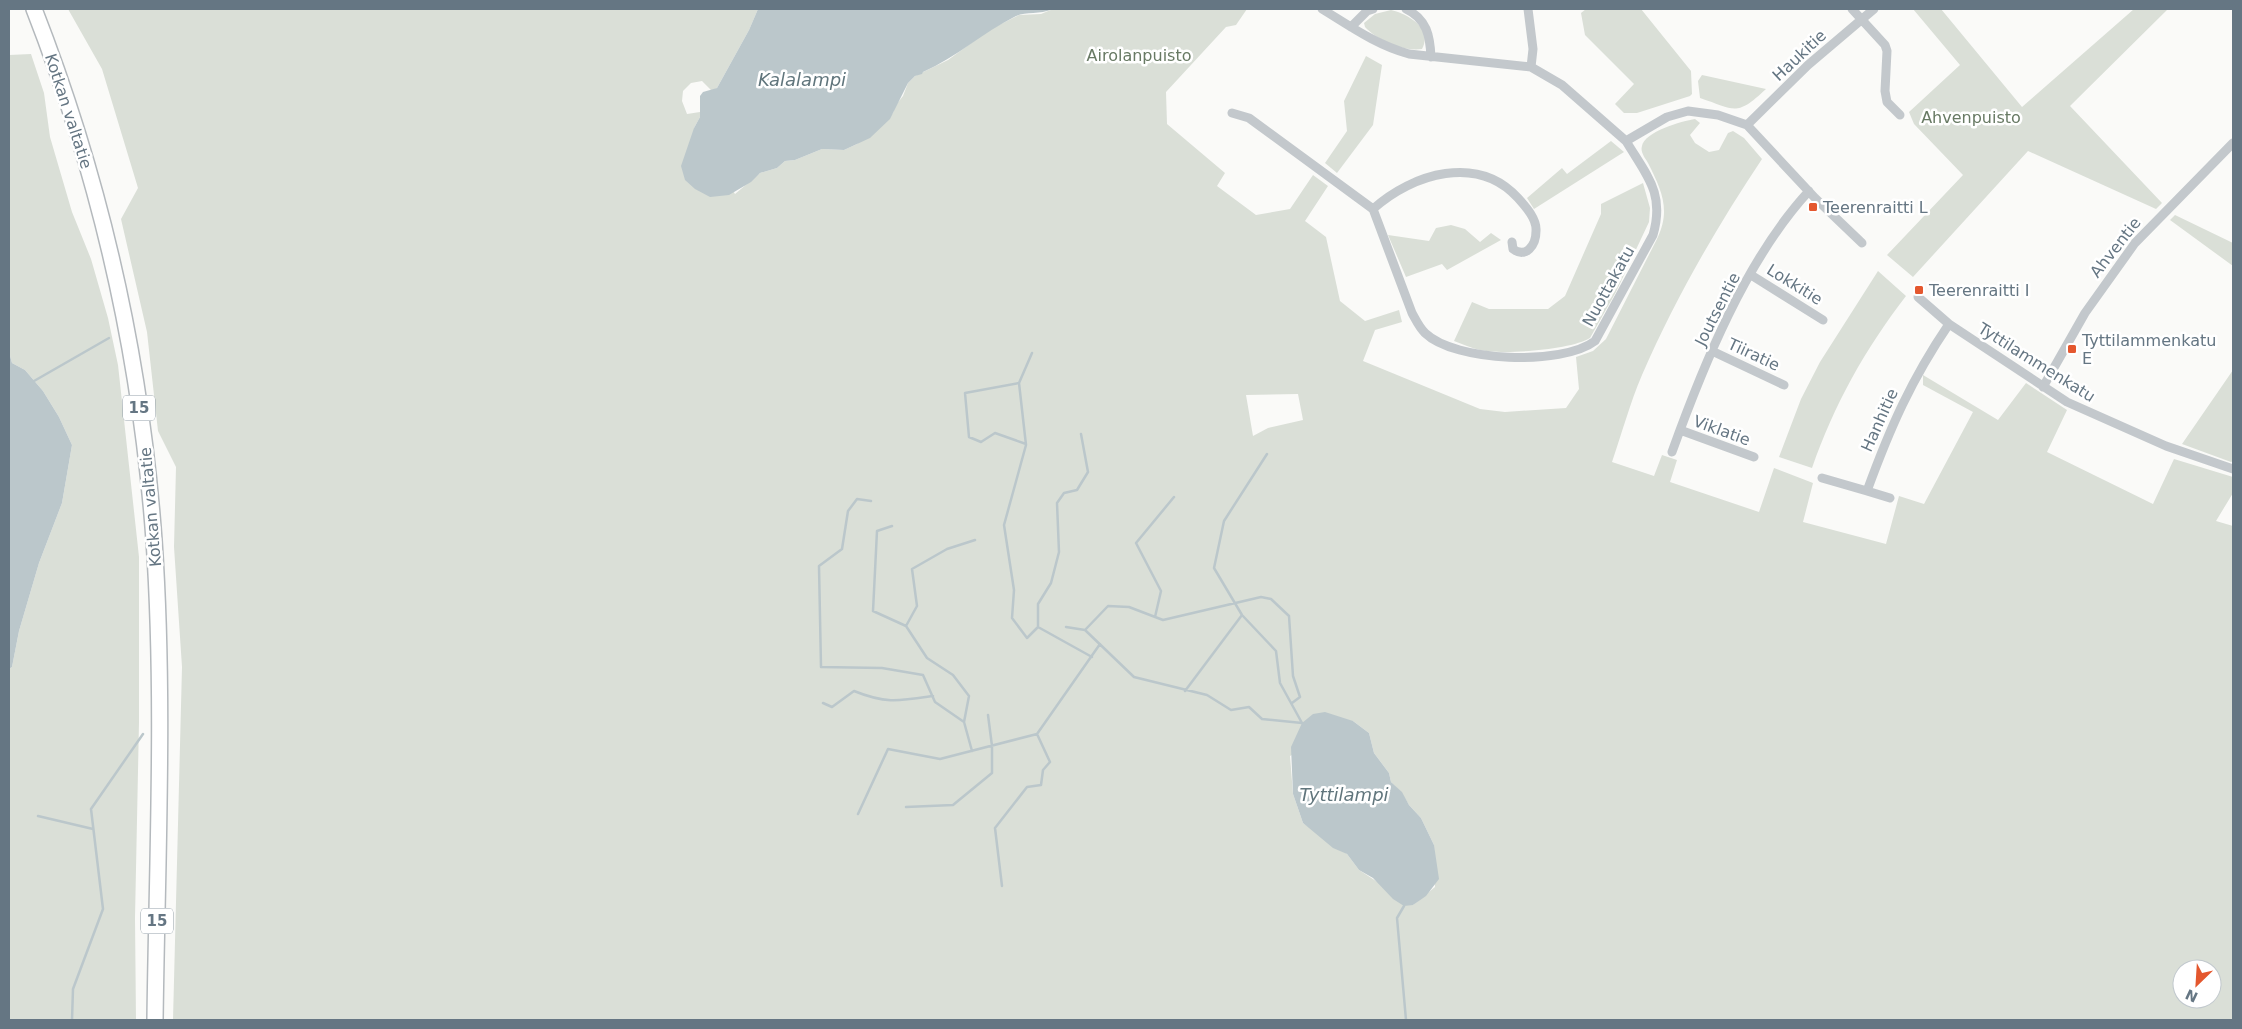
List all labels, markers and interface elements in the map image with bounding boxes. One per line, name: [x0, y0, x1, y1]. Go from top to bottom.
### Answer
street label: Haukitie: [1769, 26, 1830, 85]
park label: Airolanpuisto: [1087, 46, 1191, 65]
street label: Kotkan valtatie: [41, 51, 96, 171]
water label: Kalalampi: [758, 69, 846, 90]
park label: Ahvenpuisto: [1921, 108, 2021, 127]
place label: Teerenraitti L: [1822, 198, 1928, 217]
marker: Teerenraitti L: [1807, 201, 1819, 213]
street label: Ahventie: [2086, 213, 2145, 281]
street label: Nuottakatu: [1578, 243, 1638, 330]
street label: Lokkitie: [1763, 260, 1826, 309]
street label: Joutsentie: [1690, 269, 1744, 350]
place label: Teerenraitti I: [1928, 281, 2030, 300]
marker: Teerenraitti I: [1913, 284, 1925, 296]
street label: Tyttilammenkatu: [1974, 318, 2099, 406]
place label: Tyttilammenkatu E: [2081, 331, 2216, 368]
street label: Tiiratie: [1724, 334, 1783, 375]
marker: Tyttilammenkatu E: [2066, 343, 2078, 355]
street label: Hanhitie: [1857, 386, 1902, 455]
road number: 15: [123, 396, 155, 420]
street label: Viklatie: [1691, 411, 1753, 450]
street label: Kotkan valtatie: [136, 446, 165, 568]
water label: Tyttilampi: [1299, 784, 1389, 805]
road number: 15: [141, 908, 173, 934]
north arrow: [2172, 959, 2222, 1009]
text: N: [2183, 986, 2200, 1006]

